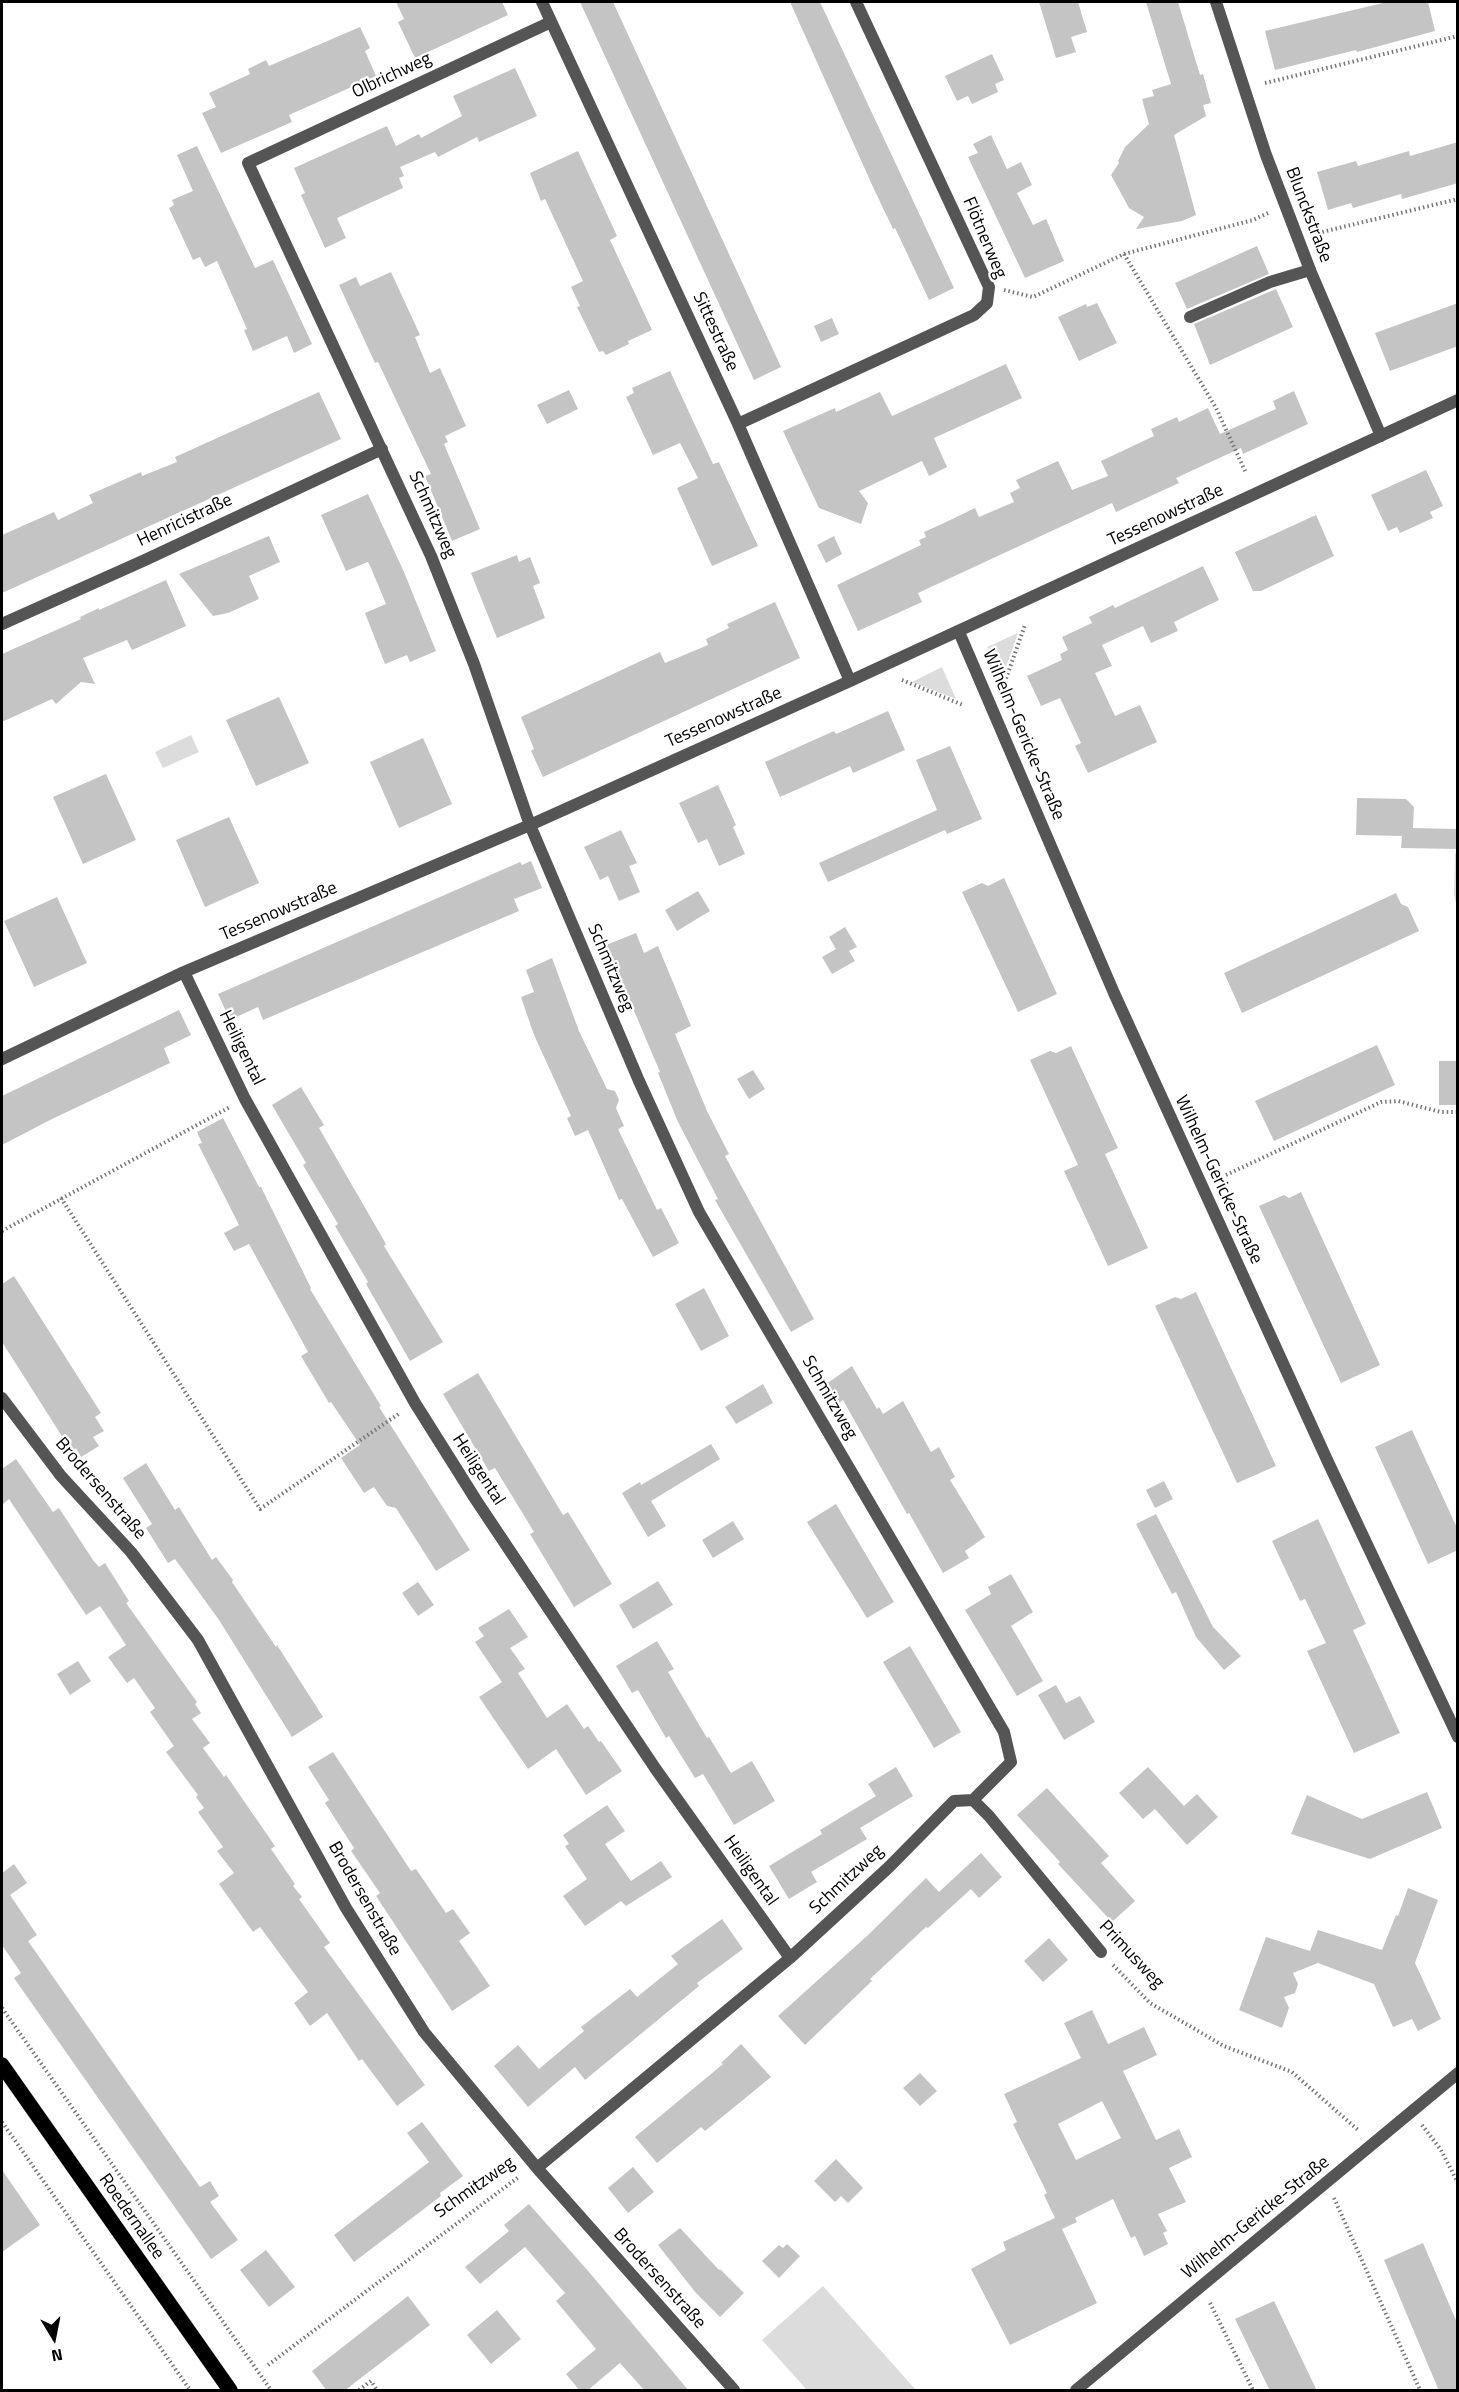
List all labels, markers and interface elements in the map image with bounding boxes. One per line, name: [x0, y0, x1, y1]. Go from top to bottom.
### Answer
street label: Olbrichweg: [349, 48, 435, 104]
street label: Blunckstraße: [1280, 164, 1336, 266]
street label: Flötnerweg: [957, 194, 1011, 282]
street label: Sittestraße: [687, 289, 743, 375]
street label: Schmitzweg: [403, 468, 461, 562]
street label: Tessenowstraße: [1105, 480, 1227, 552]
street label: Henricistraße: [134, 490, 236, 552]
street label: Wilhelm-Gericke-Straße: [977, 646, 1069, 824]
street label: Tessenowstraße: [663, 683, 785, 753]
street label: Tessenowstraße: [217, 878, 341, 946]
street label: Schmitzweg: [582, 921, 638, 1015]
street label: Heiligental: [214, 1007, 268, 1089]
street label: Wilhelm-Gericke-Straße: [1169, 1092, 1267, 1268]
street label: Schmitzweg: [796, 1352, 862, 1444]
street label: Heiligental: [447, 1430, 509, 1510]
street label: Brodersenstraße: [50, 1434, 150, 1544]
street label: Heiligental: [718, 1832, 782, 1910]
street label: Brodersenstraße: [323, 1838, 405, 1960]
street label: Schmitzweg: [806, 1840, 888, 1920]
street label: Primusweg: [1094, 1916, 1168, 1994]
street label: Wilhelm-Gericke-Straße: [1178, 2152, 1334, 2284]
street label: Schmitzweg: [431, 2153, 519, 2223]
street label: Roedernallee: [94, 2170, 168, 2264]
street label: Brodersenstraße: [608, 2224, 710, 2334]
north arrow: [24, 2308, 84, 2368]
text: N: [50, 2343, 65, 2369]

